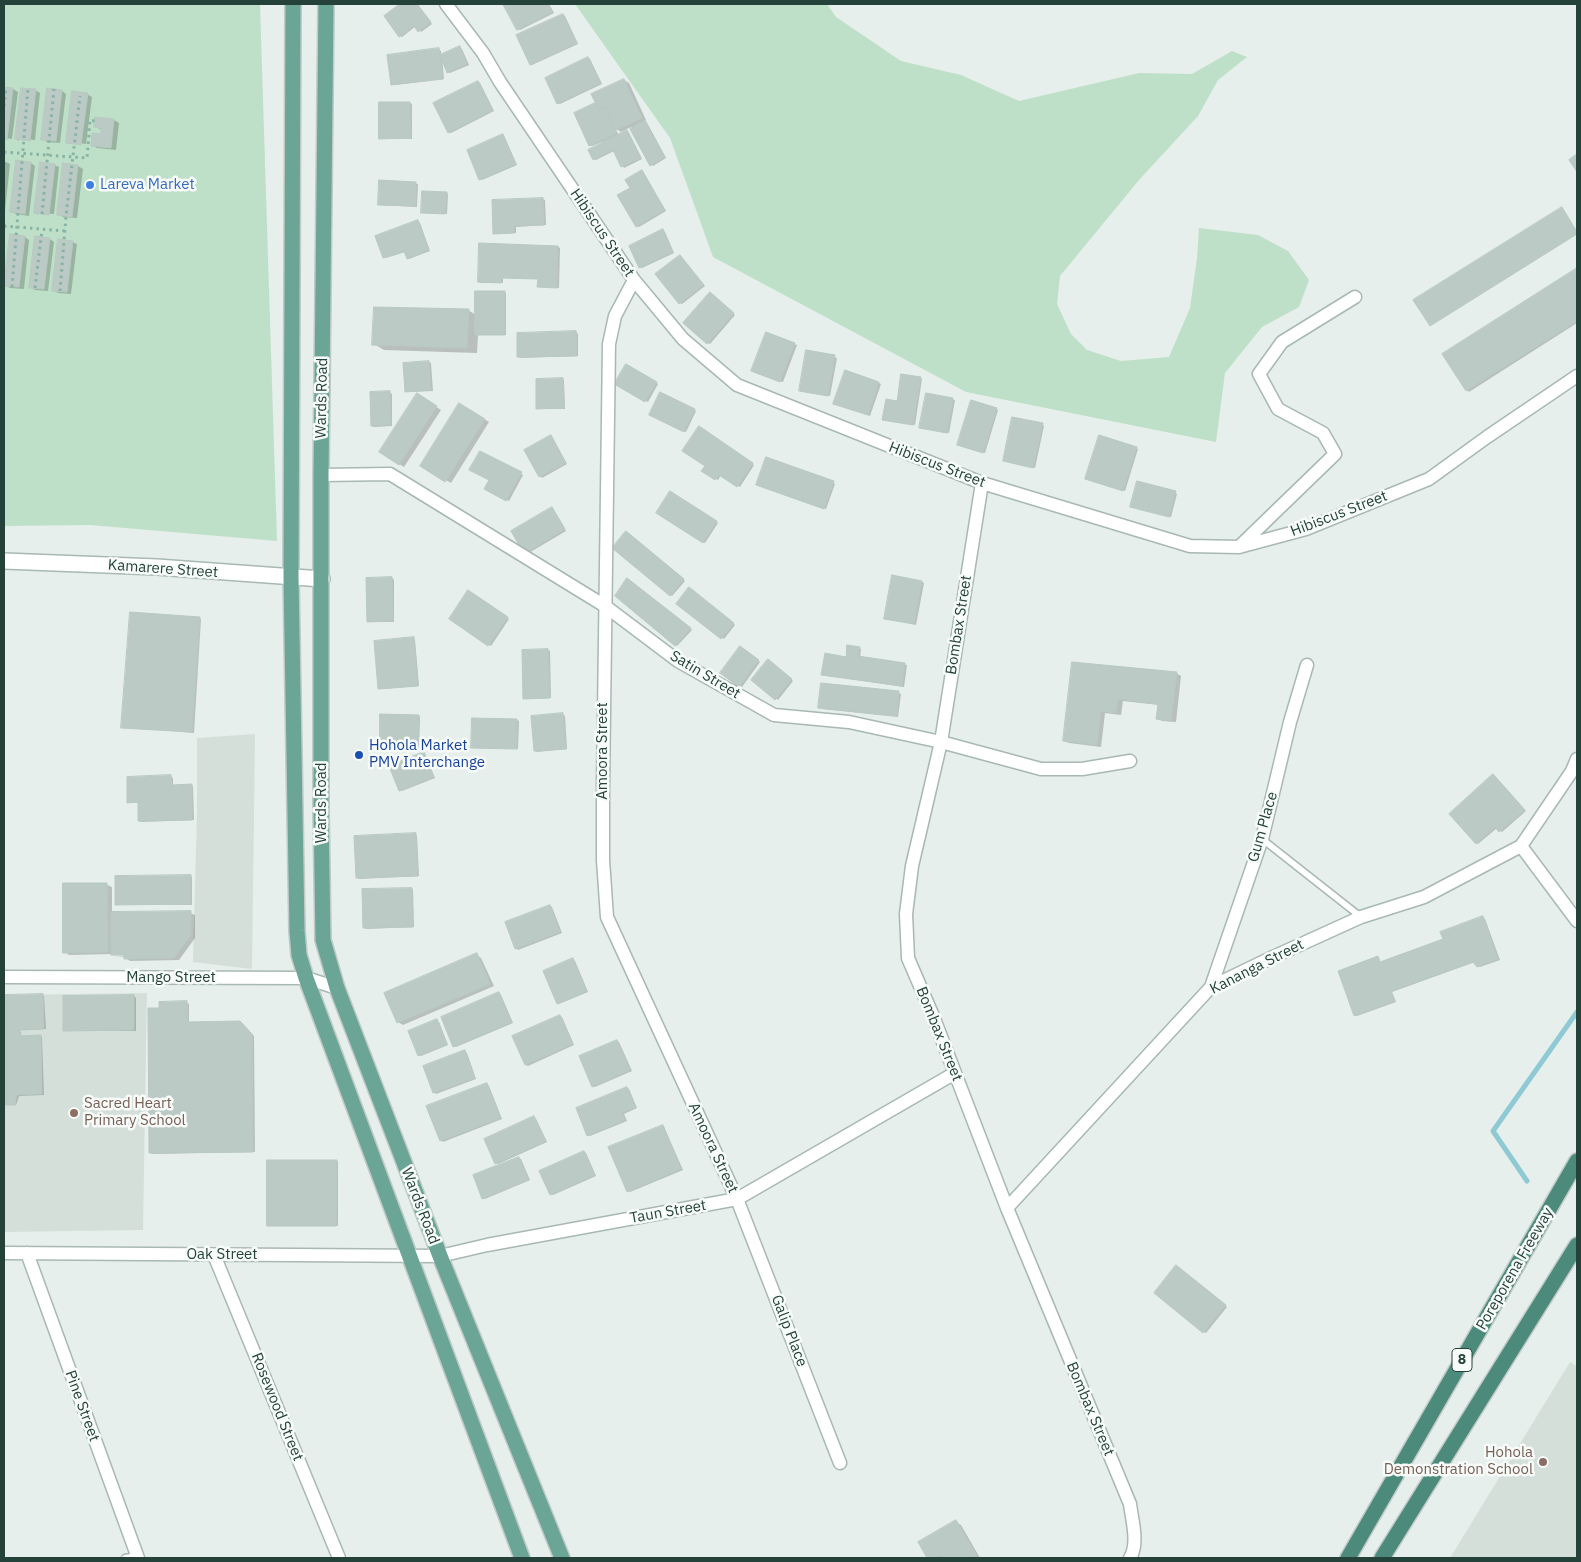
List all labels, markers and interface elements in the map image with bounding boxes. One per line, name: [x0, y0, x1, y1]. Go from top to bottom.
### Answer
place label: Lareva Market: [100, 176, 195, 194]
marker: Lareva Market: [84, 179, 96, 191]
street label: Hibiscus Street: [566, 186, 638, 280]
street label: Wards Road: [312, 358, 332, 438]
street label: Hibiscus Street: [886, 438, 988, 492]
street label: Hibiscus Street: [1288, 487, 1390, 541]
street label: Kamarere Street: [107, 556, 219, 582]
street label: Bombax Street: [942, 574, 976, 676]
street label: Satin Street: [667, 647, 743, 703]
street label: Amoora Street: [594, 702, 612, 800]
place label: Hohola Market PMV Interchange: [369, 737, 485, 772]
marker: Hohola Market PMV Interchange: [353, 749, 365, 761]
street label: Wards Road: [313, 763, 331, 843]
street label: Gum Place: [1244, 790, 1282, 864]
street label: Kananga Street: [1207, 936, 1307, 998]
street label: Mango Street: [126, 969, 216, 987]
street label: Bombax Street: [912, 984, 966, 1084]
place label: Sacred Heart Primary School: [84, 1095, 186, 1130]
street label: Amoora Street: [684, 1100, 742, 1196]
marker: Sacred Heart Primary School: [68, 1107, 80, 1119]
street label: Wards Road: [397, 1165, 443, 1247]
street label: Taun Street: [628, 1196, 708, 1228]
street label: Poreporena Freeway: [1473, 1205, 1557, 1333]
street label: Oak Street: [186, 1246, 258, 1264]
street label: Galip Place: [767, 1293, 811, 1369]
road number: 8: [1452, 1348, 1472, 1372]
street label: Rosewood Street: [247, 1350, 307, 1464]
street label: Bombax Street: [1062, 1359, 1118, 1459]
street label: Pine Street: [61, 1368, 103, 1444]
place label: Hohola Demonstration School: [1384, 1444, 1533, 1479]
marker: Hohola Demonstration School: [1537, 1456, 1549, 1468]

